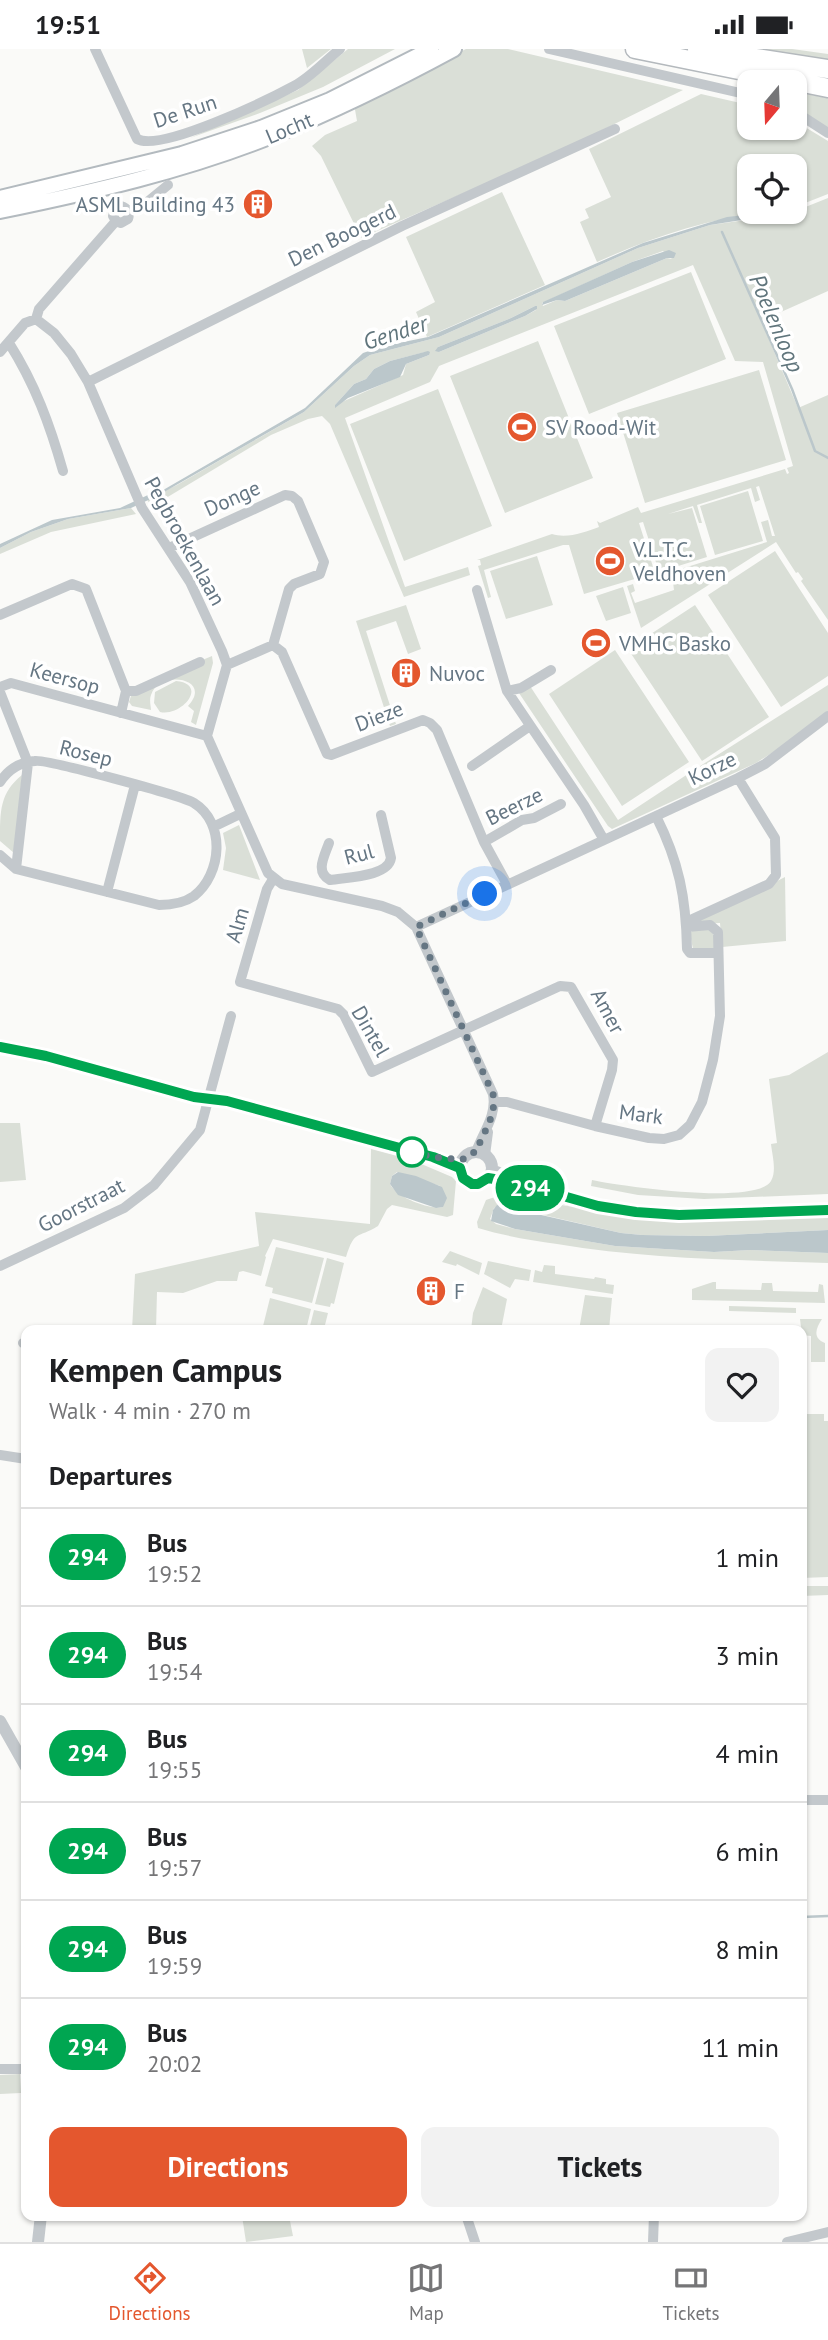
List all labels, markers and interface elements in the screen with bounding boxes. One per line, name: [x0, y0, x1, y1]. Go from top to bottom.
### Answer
text: 19:51: [35, 8, 101, 41]
north arrow: [737, 70, 807, 140]
map controls: [737, 70, 807, 224]
street label: De Run: [150, 88, 220, 134]
street label: Locht: [261, 106, 317, 150]
button: locate: [737, 154, 807, 224]
building icon: ASML Building 43: [241, 187, 275, 221]
place label: ASML Building 43: [76, 191, 235, 218]
street label: Den Boogerd: [284, 197, 400, 273]
water label: Poelenloop: [743, 269, 811, 377]
water label: Gender: [359, 308, 432, 356]
sports icon: SV Rood-Wit: [505, 410, 539, 444]
place label: SV Rood-Wit: [545, 414, 656, 441]
street label: Pegbroekenlaan: [138, 472, 232, 610]
street label: Donge: [200, 474, 264, 522]
place label: V.L.T.C. Veldhoven: [632, 536, 726, 587]
sports icon: V.L.T.C. Veldhoven: [593, 544, 627, 578]
sports icon: VMHC Basko: [579, 626, 613, 660]
place label: VMHC Basko: [618, 630, 731, 657]
street label: Keersop: [27, 656, 103, 700]
building icon: Nuvoc: [389, 656, 423, 690]
place label: Nuvoc: [429, 660, 485, 687]
street label: Dieze: [351, 695, 407, 737]
street label: Rosep: [57, 733, 115, 773]
street label: Korze: [684, 745, 740, 791]
street label: Beerze: [481, 781, 547, 831]
street label: Rul: [341, 837, 377, 871]
your location: [467, 876, 502, 911]
street label: Alm: [219, 904, 255, 946]
street label: Amer: [585, 984, 631, 1038]
street label: Dintel: [346, 1001, 396, 1061]
street label: Mark: [617, 1098, 665, 1130]
unlabelled marker: [397, 1137, 427, 1167]
line badge: 294: [490, 1165, 570, 1211]
street label: Goorstraat: [33, 1172, 129, 1238]
text: 294: [510, 1172, 550, 1203]
building icon: F: [414, 1274, 448, 1308]
place label: F: [454, 1278, 465, 1305]
text: Kempen Campus: [49, 1348, 282, 1391]
button: heart: [705, 1348, 779, 1422]
text: Walk · 4 min · 270 m: [49, 1396, 251, 1425]
text: Departures: [49, 1459, 172, 1492]
text: Bus: [147, 1526, 187, 1559]
text: 294: [67, 1541, 108, 1572]
text: 1 min: [716, 1541, 779, 1574]
text: 19:52: [147, 1559, 202, 1588]
text: Bus: [147, 1624, 187, 1657]
text: 294: [67, 1639, 108, 1670]
text: 3 min: [716, 1639, 779, 1672]
text: 19:54: [147, 1657, 202, 1686]
text: Bus: [147, 1722, 187, 1755]
text: 294: [67, 1737, 108, 1768]
text: 4 min: [716, 1737, 779, 1770]
text: 19:55: [147, 1755, 202, 1784]
text: Bus: [147, 1820, 187, 1853]
text: 294: [67, 1835, 108, 1866]
text: 6 min: [716, 1835, 779, 1868]
text: 19:57: [147, 1853, 202, 1882]
text: Bus: [147, 1918, 187, 1951]
text: 294: [67, 1933, 108, 1964]
text: 8 min: [716, 1933, 779, 1966]
text: 19:59: [147, 1951, 202, 1980]
text: Bus: [147, 2016, 187, 2049]
text: 294: [67, 2031, 108, 2062]
text: 11 min: [701, 2031, 779, 2064]
text: 20:02: [147, 2049, 202, 2078]
button: Directions: [49, 2127, 407, 2207]
button: Tickets: [421, 2127, 779, 2207]
tab: Directions: [108, 2259, 191, 2325]
tab: Map: [407, 2259, 445, 2325]
tab: Tickets: [662, 2259, 720, 2325]

